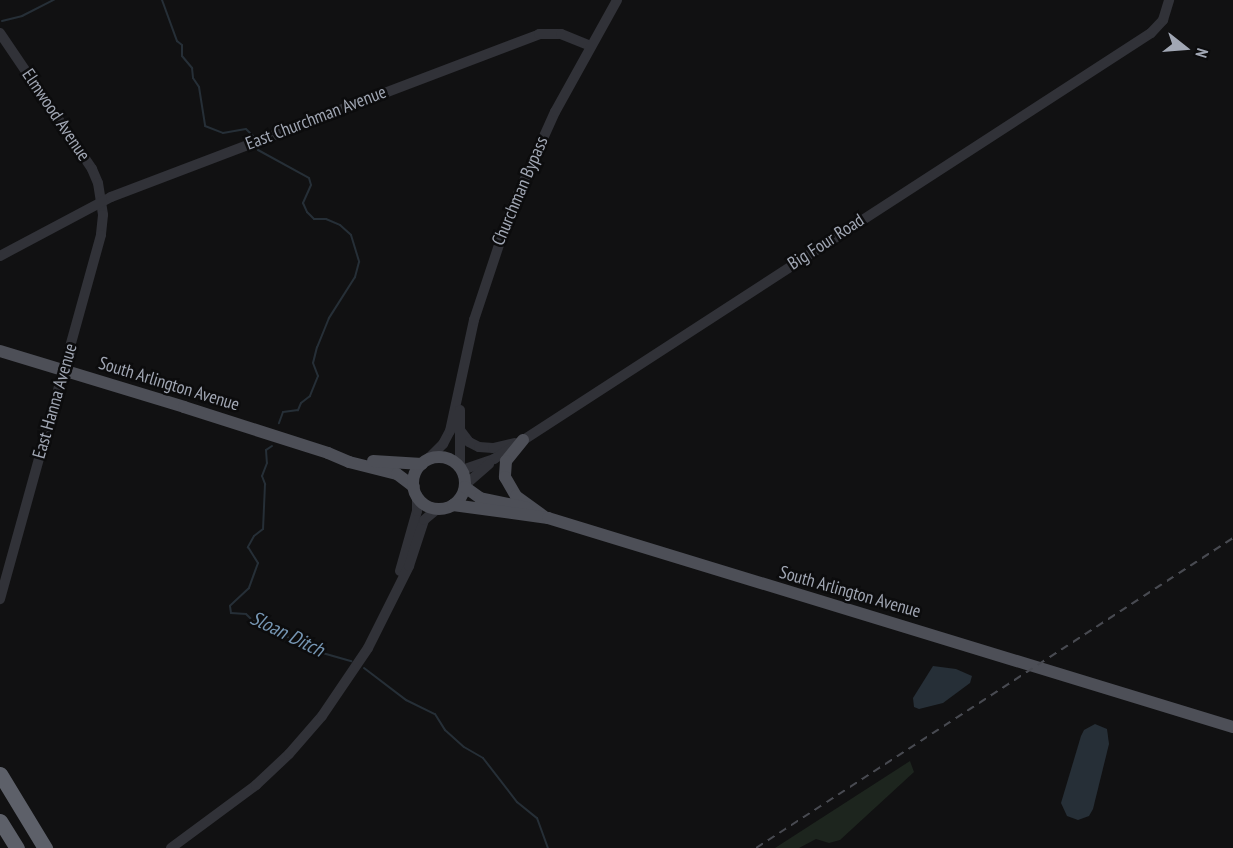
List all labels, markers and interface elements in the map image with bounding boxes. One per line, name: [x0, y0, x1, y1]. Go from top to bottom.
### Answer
north arrow: [1155, 18, 1215, 78]
text: N: [1191, 46, 1213, 60]
street label: Elmwood Avenue: [17, 65, 95, 165]
street label: East Churchman Avenue: [243, 81, 389, 155]
street label: Churchman Bypass: [487, 133, 553, 249]
street label: Big Four Road: [784, 209, 868, 275]
street label: East Hanna Avenue: [28, 341, 82, 461]
street label: South Arlington Avenue: [96, 352, 242, 416]
street label: South Arlington Avenue: [776, 561, 924, 623]
water label: Sloan Ditch: [246, 606, 328, 662]

